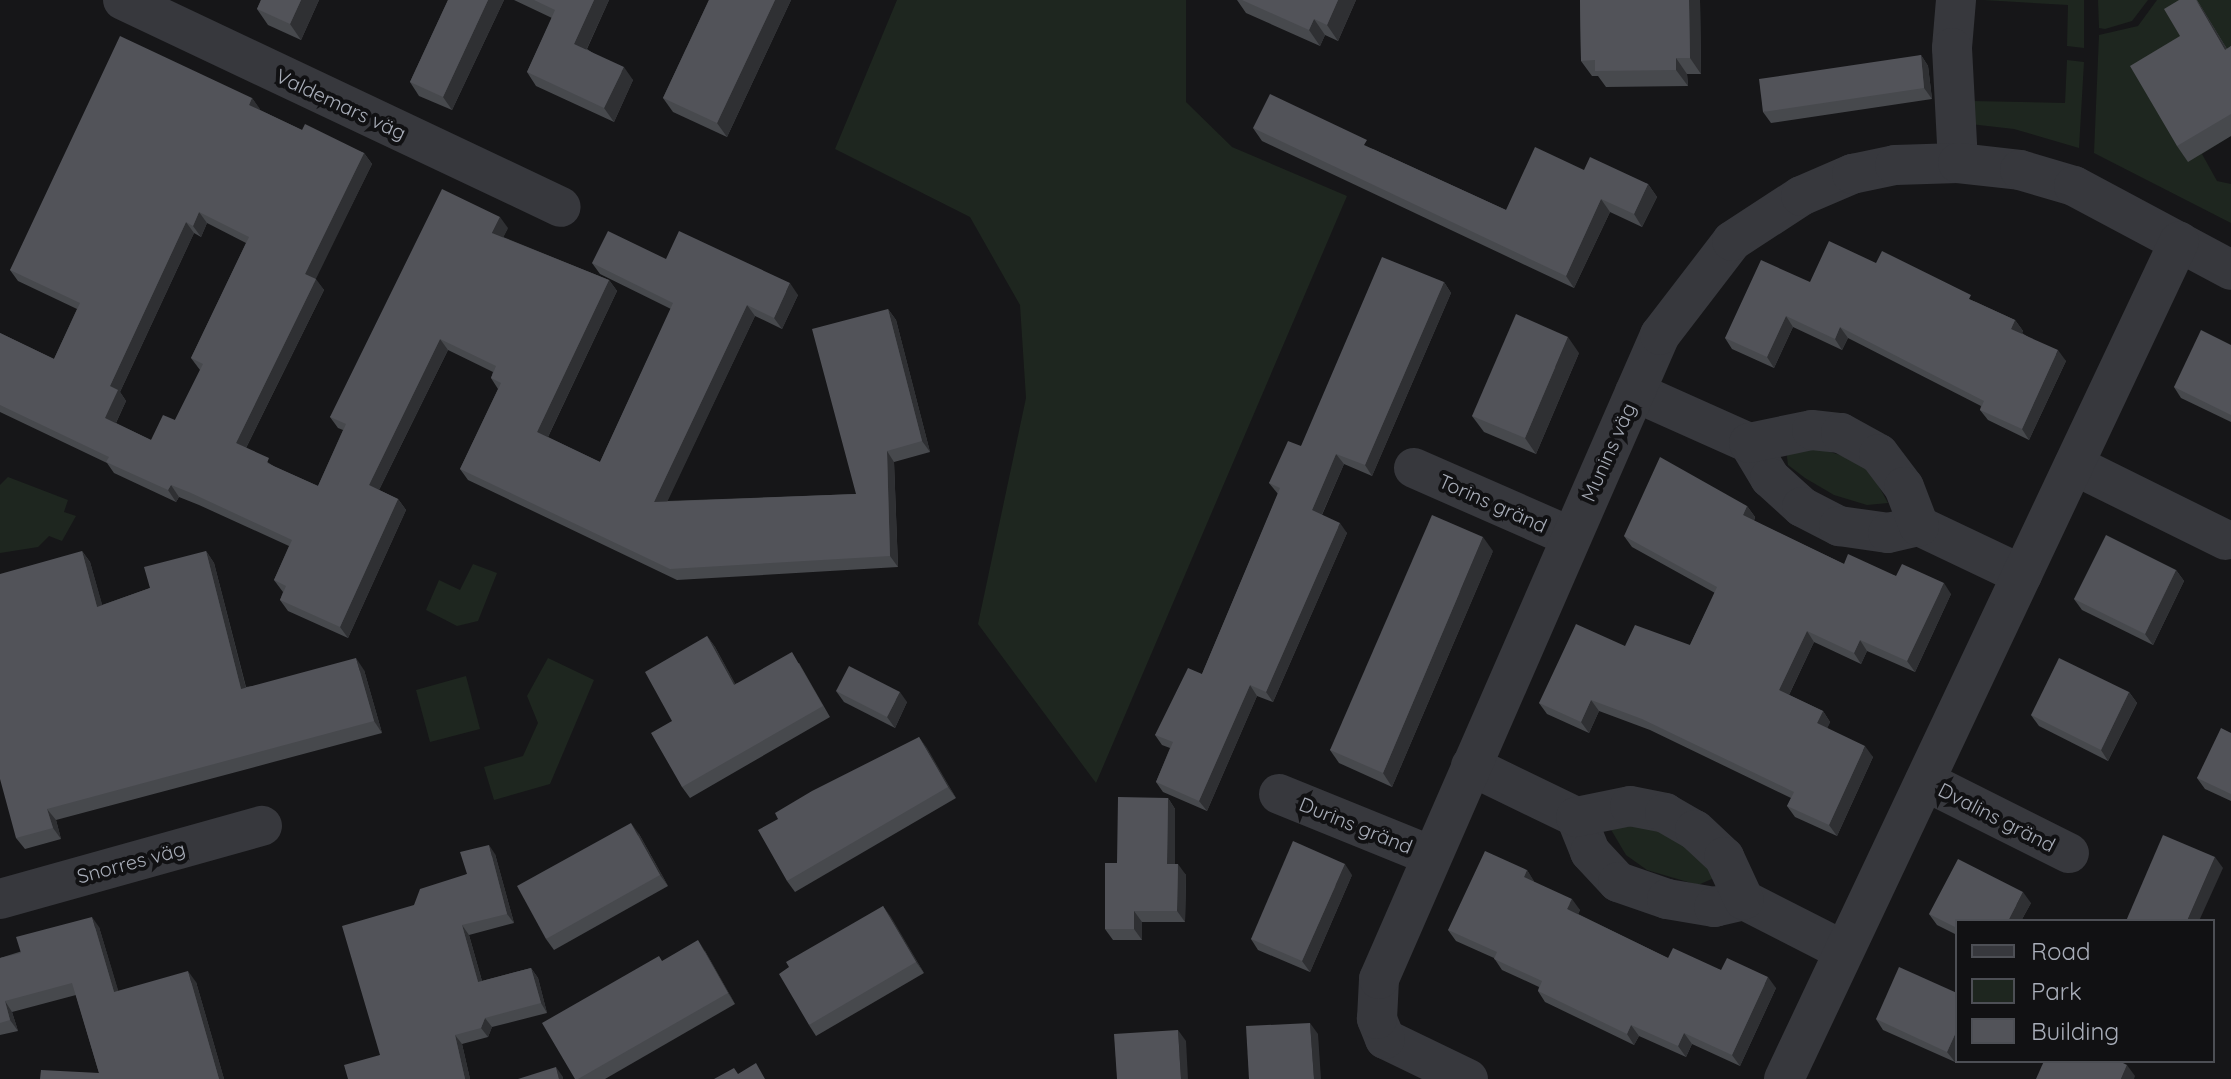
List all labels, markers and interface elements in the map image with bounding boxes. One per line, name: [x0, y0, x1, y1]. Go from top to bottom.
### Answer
street label: Valdemars väg: [272, 63, 410, 145]
street label: Munins väg: [1576, 399, 1640, 505]
street label: Torins gränd: [1435, 468, 1551, 538]
street label: Dvalins gränd: [1935, 777, 2059, 857]
street label: Durins gränd: [1296, 791, 1416, 859]
street label: Snorres väg: [74, 836, 188, 888]
legend: [1955, 919, 2215, 1063]
text: Road: [2031, 936, 2091, 966]
text: Park: [2031, 976, 2082, 1006]
text: Building: [2031, 1016, 2119, 1046]

